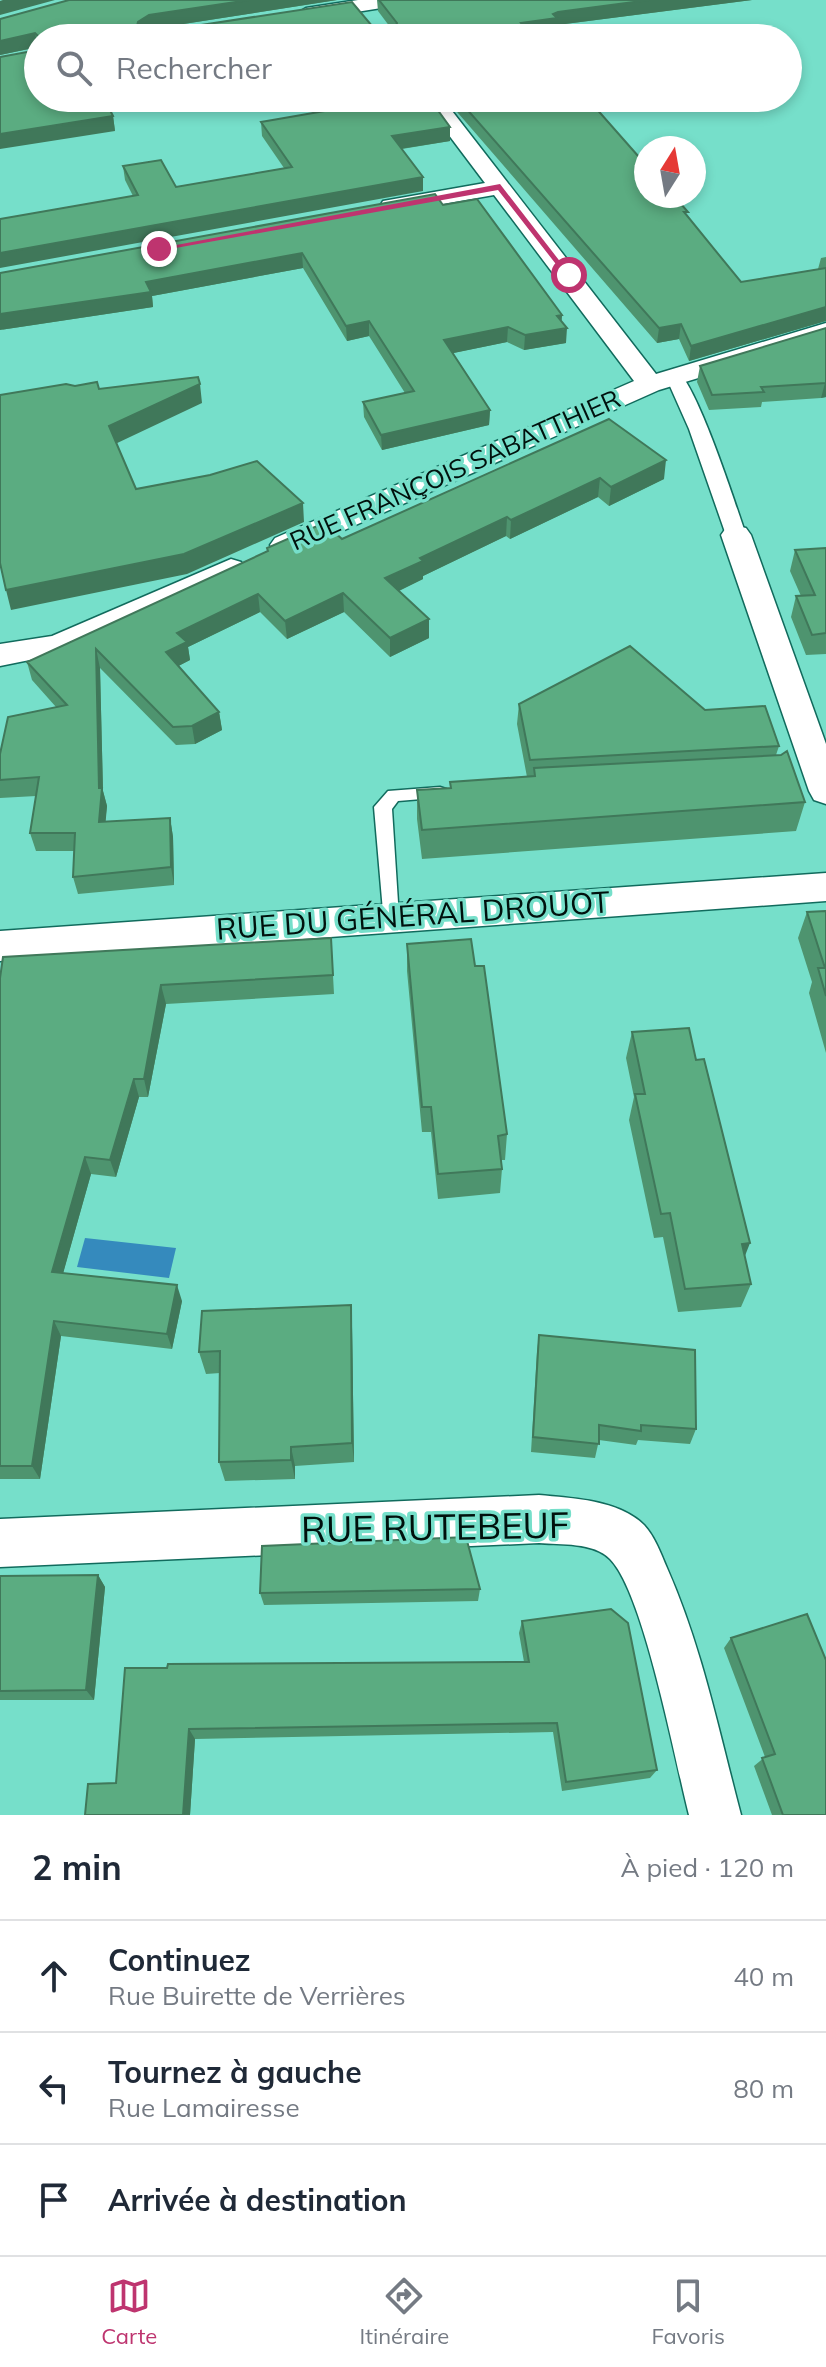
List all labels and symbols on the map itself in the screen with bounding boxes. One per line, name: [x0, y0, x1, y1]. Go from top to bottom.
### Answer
north arrow: [634, 136, 706, 208]
route end: [141, 231, 177, 267]
route start: [551, 257, 587, 293]
street label: RUE FRANÇOIS SABATTHIER: [284, 382, 625, 558]
street label: RUE DU GÉNÉRAL DROUOT: [215, 882, 611, 948]
street label: RUE RUTEBEUF: [301, 1502, 569, 1551]

